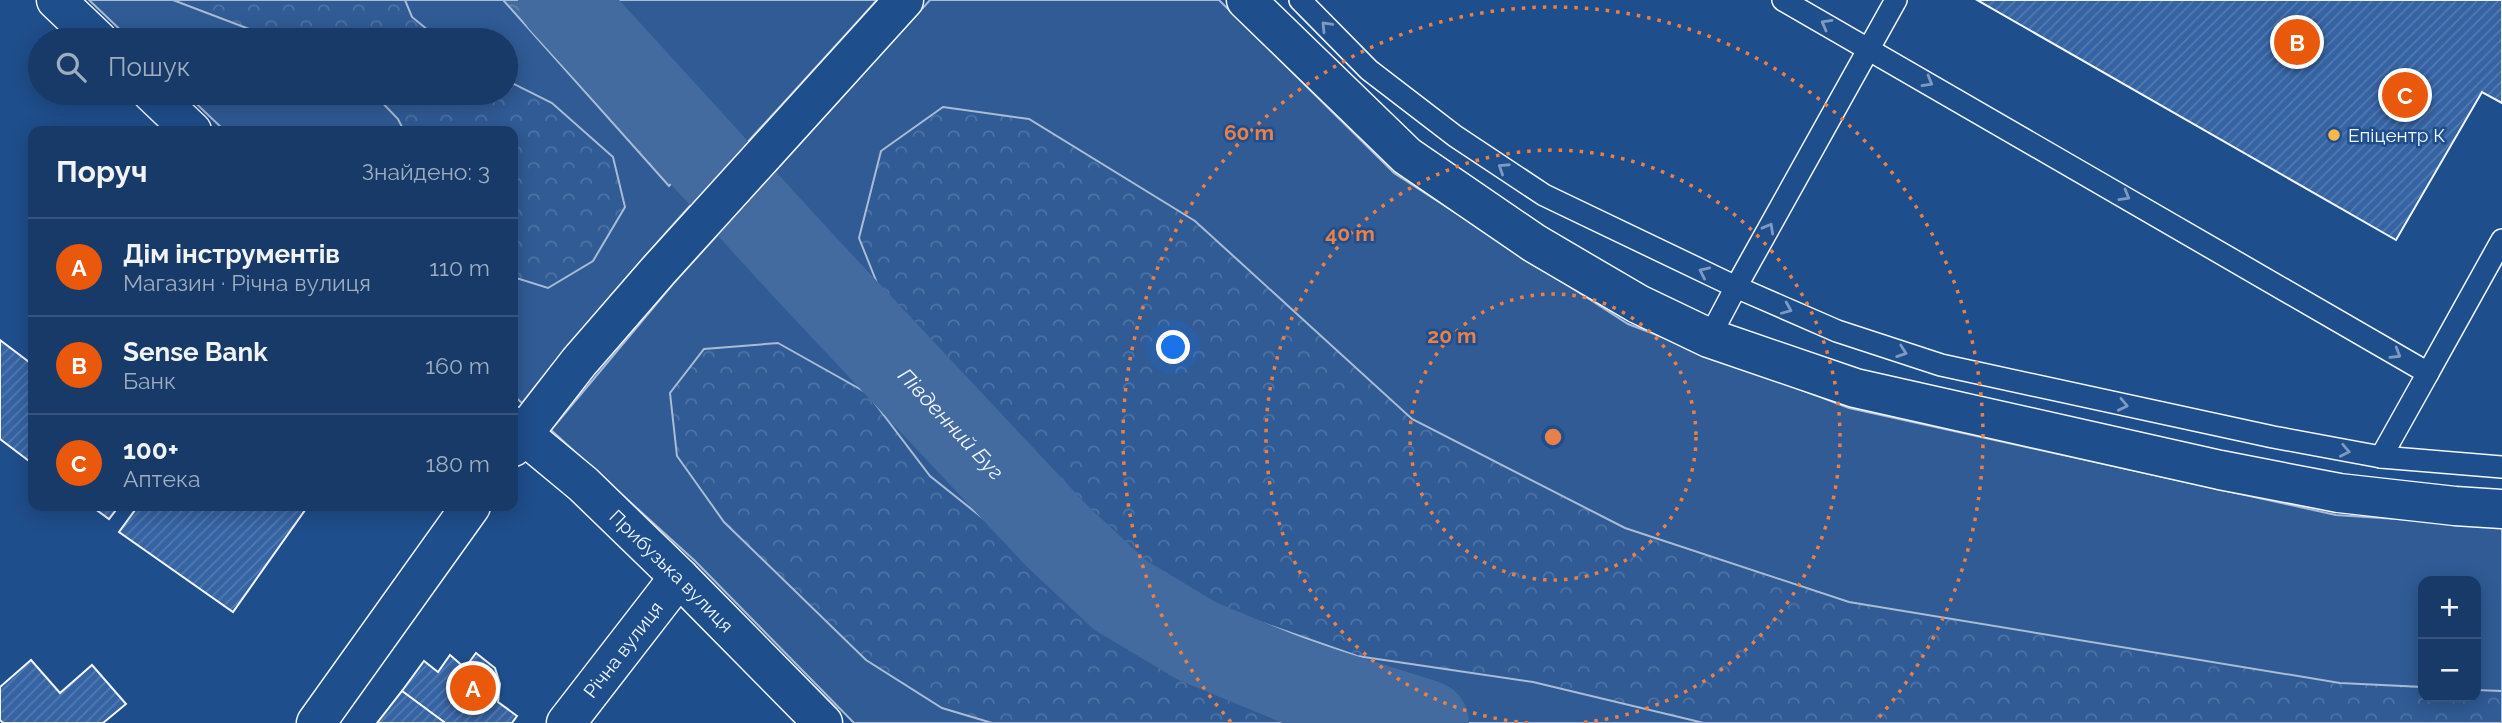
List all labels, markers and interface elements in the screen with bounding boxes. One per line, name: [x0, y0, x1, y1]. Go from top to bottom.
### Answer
pin: B: [2274, 16, 2320, 68]
one-way arrow: [1821, 19, 1833, 32]
one-way arrow: [1321, 21, 1334, 34]
search box: [28, 28, 518, 105]
icon: search: [52, 48, 90, 86]
text: Пошук: [108, 52, 190, 82]
pin: C: [2382, 69, 2428, 121]
one-way arrow: [1920, 74, 1933, 87]
text: 60 m: [1224, 120, 1274, 145]
place label: Епіцентр К: [2348, 124, 2445, 146]
marker: Епіцентр К: [2326, 127, 2342, 143]
text: Поруч: [56, 154, 147, 189]
text: Знайдено: 3: [361, 158, 490, 185]
one-way arrow: [1498, 163, 1511, 176]
one-way arrow: [2117, 188, 2130, 201]
text: 40 m: [1325, 221, 1375, 246]
one-way arrow: [1761, 222, 1774, 235]
text: Дім інструментів: [123, 239, 340, 269]
text: A: [71, 254, 87, 281]
text: 110 m: [429, 254, 490, 281]
one-way arrow: [1699, 267, 1711, 281]
text: Магазин · Річна вулиця: [123, 269, 371, 296]
one-way arrow: [1779, 301, 1792, 315]
text: 20 m: [1427, 323, 1477, 348]
your location: [1156, 330, 1190, 364]
text: Sense Bank: [123, 337, 268, 367]
one-way arrow: [1895, 344, 1907, 358]
one-way arrow: [2388, 345, 2401, 358]
text: B: [71, 352, 87, 379]
text: 160 m: [425, 352, 490, 379]
water label: Південний Буг: [893, 363, 1010, 484]
text: Банк: [123, 367, 176, 394]
one-way arrow: [2117, 397, 2129, 412]
centre of rings: [1541, 425, 1565, 449]
text: 100+: [123, 435, 179, 465]
one-way arrow: [2340, 443, 2351, 458]
text: C: [71, 450, 87, 477]
text: 180 m: [425, 450, 490, 477]
text: Аптека: [123, 465, 201, 492]
street label: Прибузька вулиця: [605, 505, 738, 637]
map controls: [2418, 576, 2481, 702]
button: +: [2418, 576, 2481, 639]
street label: Річна вулиця: [579, 597, 667, 702]
button: −: [2418, 639, 2481, 702]
pin: A: [450, 662, 496, 714]

